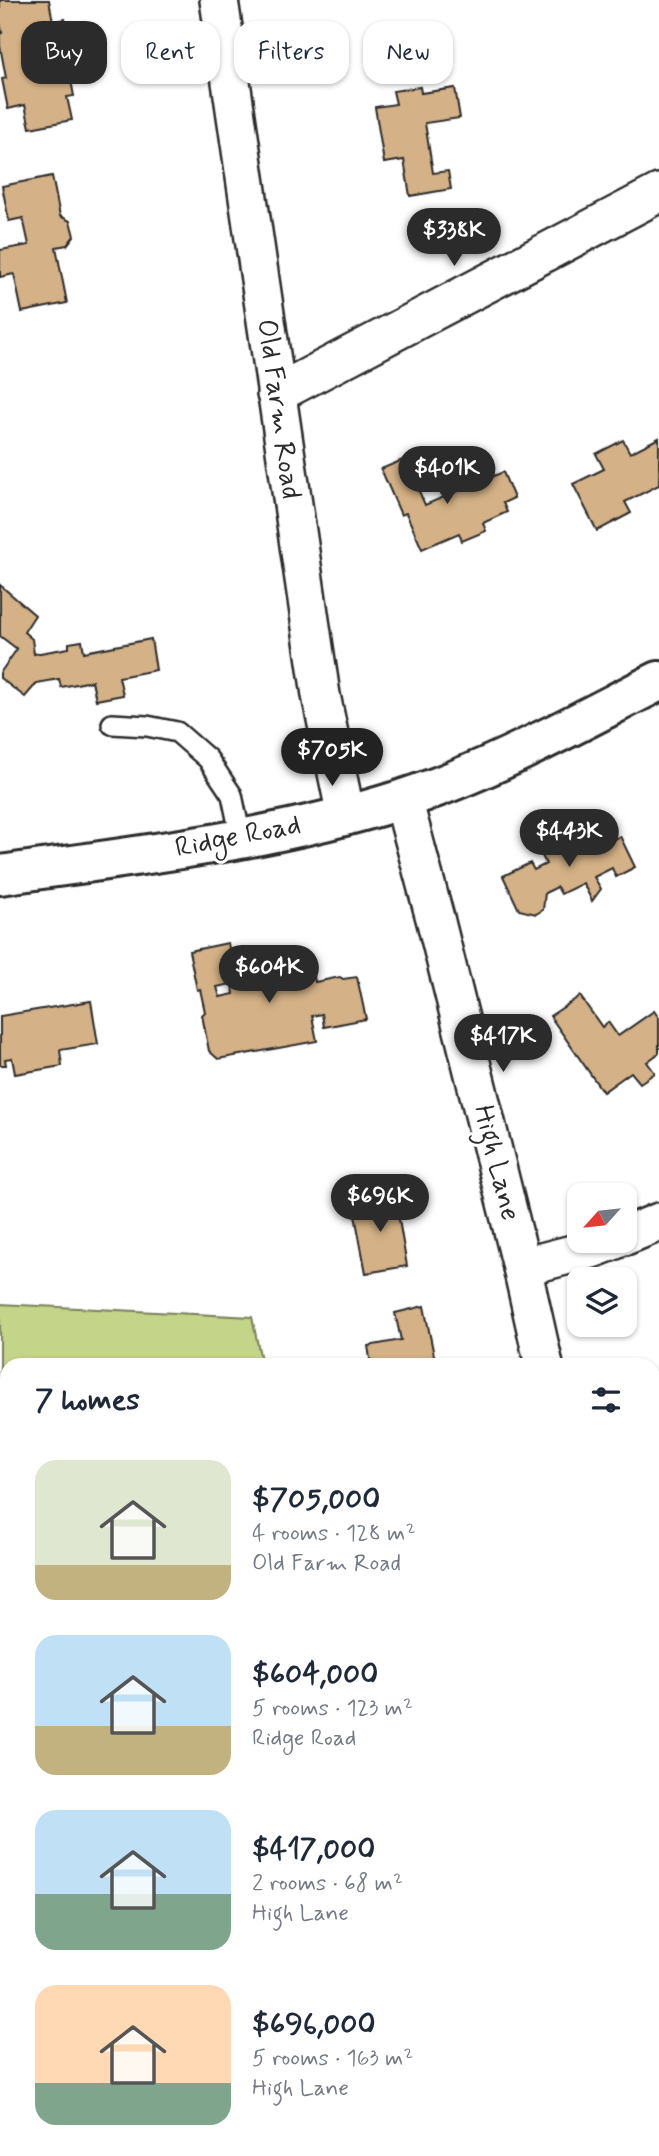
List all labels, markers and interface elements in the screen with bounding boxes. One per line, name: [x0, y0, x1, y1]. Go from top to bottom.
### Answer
chip: Buy: [21, 21, 107, 84]
chip: Rent: [121, 21, 220, 84]
chip: Filters: [234, 21, 349, 84]
chip: New: [363, 21, 453, 84]
pin: $338K: [405, 208, 503, 268]
text: $338K: [423, 216, 485, 246]
street label: Old Farm Road: [247, 317, 309, 501]
pin: $401K: [398, 447, 496, 506]
text: $401K: [414, 454, 480, 484]
pin: $705K: [283, 728, 381, 788]
text: $705K: [297, 736, 367, 766]
street label: Ridge Road: [172, 807, 304, 869]
pin: $443K: [520, 810, 618, 869]
text: $443K: [536, 817, 602, 847]
pin: $604K: [220, 946, 318, 1005]
text: $604K: [235, 953, 303, 983]
pin: $417K: [454, 1014, 552, 1074]
text: $417K: [470, 1022, 536, 1052]
street label: High Lane: [461, 1101, 528, 1225]
pin: $696K: [331, 1174, 429, 1234]
text: $696K: [347, 1182, 413, 1212]
north arrow: [567, 1183, 637, 1253]
map controls: [567, 1183, 637, 1337]
button: layers: [567, 1267, 637, 1337]
text: 7 homes: [35, 1381, 140, 1420]
icon: filters: [587, 1381, 625, 1419]
text: $705,000: [252, 1480, 380, 1519]
icon: home: [91, 1488, 175, 1572]
text: 4 rooms · 128 m²: [252, 1519, 416, 1549]
text: Old Farm Road: [252, 1549, 401, 1579]
text: $604,000: [252, 1655, 378, 1694]
icon: home: [91, 1663, 175, 1747]
text: 5 rooms · 123 m²: [252, 1694, 413, 1724]
text: Ridge Road: [252, 1724, 356, 1754]
text: $417,000: [252, 1830, 375, 1869]
icon: home: [91, 1838, 175, 1922]
text: 2 rooms · 68 m²: [252, 1869, 403, 1899]
text: High Lane: [252, 1899, 349, 1929]
text: $696,000: [252, 2005, 375, 2044]
icon: home: [91, 2013, 175, 2097]
text: 5 rooms · 163 m²: [252, 2044, 414, 2074]
text: High Lane: [252, 2074, 349, 2104]

